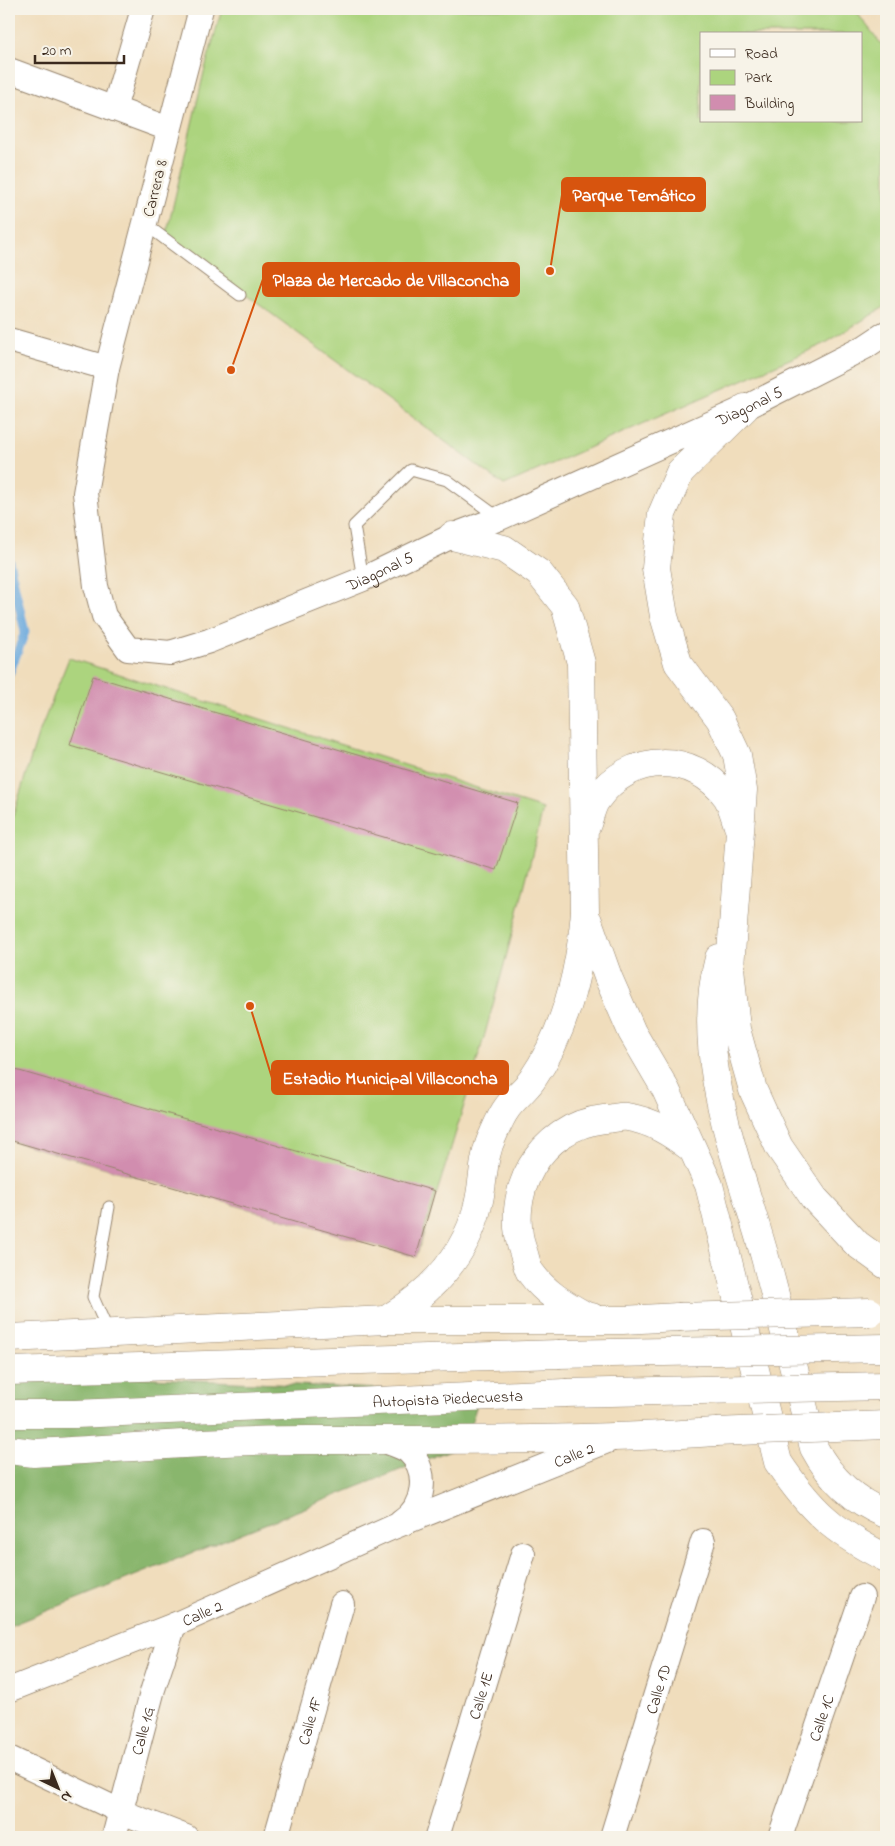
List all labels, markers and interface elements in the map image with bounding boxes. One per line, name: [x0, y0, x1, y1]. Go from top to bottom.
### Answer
scale bar: [35, 32, 124, 64]
legend: [700, 32, 862, 122]
text: 20 m: [42, 40, 72, 62]
text: Road: [745, 43, 778, 65]
text: Park: [745, 67, 773, 89]
text: Building: [744, 93, 794, 116]
street label: Carrera 8: [137, 157, 175, 220]
callout: Parque Temático: [562, 178, 705, 211]
text: Parque Temático: [572, 184, 696, 210]
callout: Plaza de Mercado de Villaconcha: [263, 263, 519, 296]
text: Plaza de Mercado de Villaconcha: [273, 269, 509, 295]
street label: Diagonal 5: [712, 381, 787, 434]
street label: Diagonal 5: [342, 546, 418, 599]
callout: Estadio Municipal Villaconcha: [272, 1061, 508, 1094]
text: Estadio Municipal Villaconcha: [282, 1067, 498, 1093]
street label: Autopista Piedecuesta: [372, 1385, 524, 1415]
street label: Calle 2: [550, 1437, 598, 1475]
street label: Calle 2: [179, 1595, 227, 1634]
street label: Calle 1D: [641, 1662, 678, 1717]
street label: Calle 1E: [463, 1669, 501, 1723]
street label: Calle 1C: [804, 1692, 842, 1745]
street label: Calle 1F: [293, 1693, 329, 1748]
street label: Calle 1G: [126, 1704, 162, 1758]
north arrow: [32, 1764, 82, 1814]
text: N: [55, 1786, 76, 1807]

